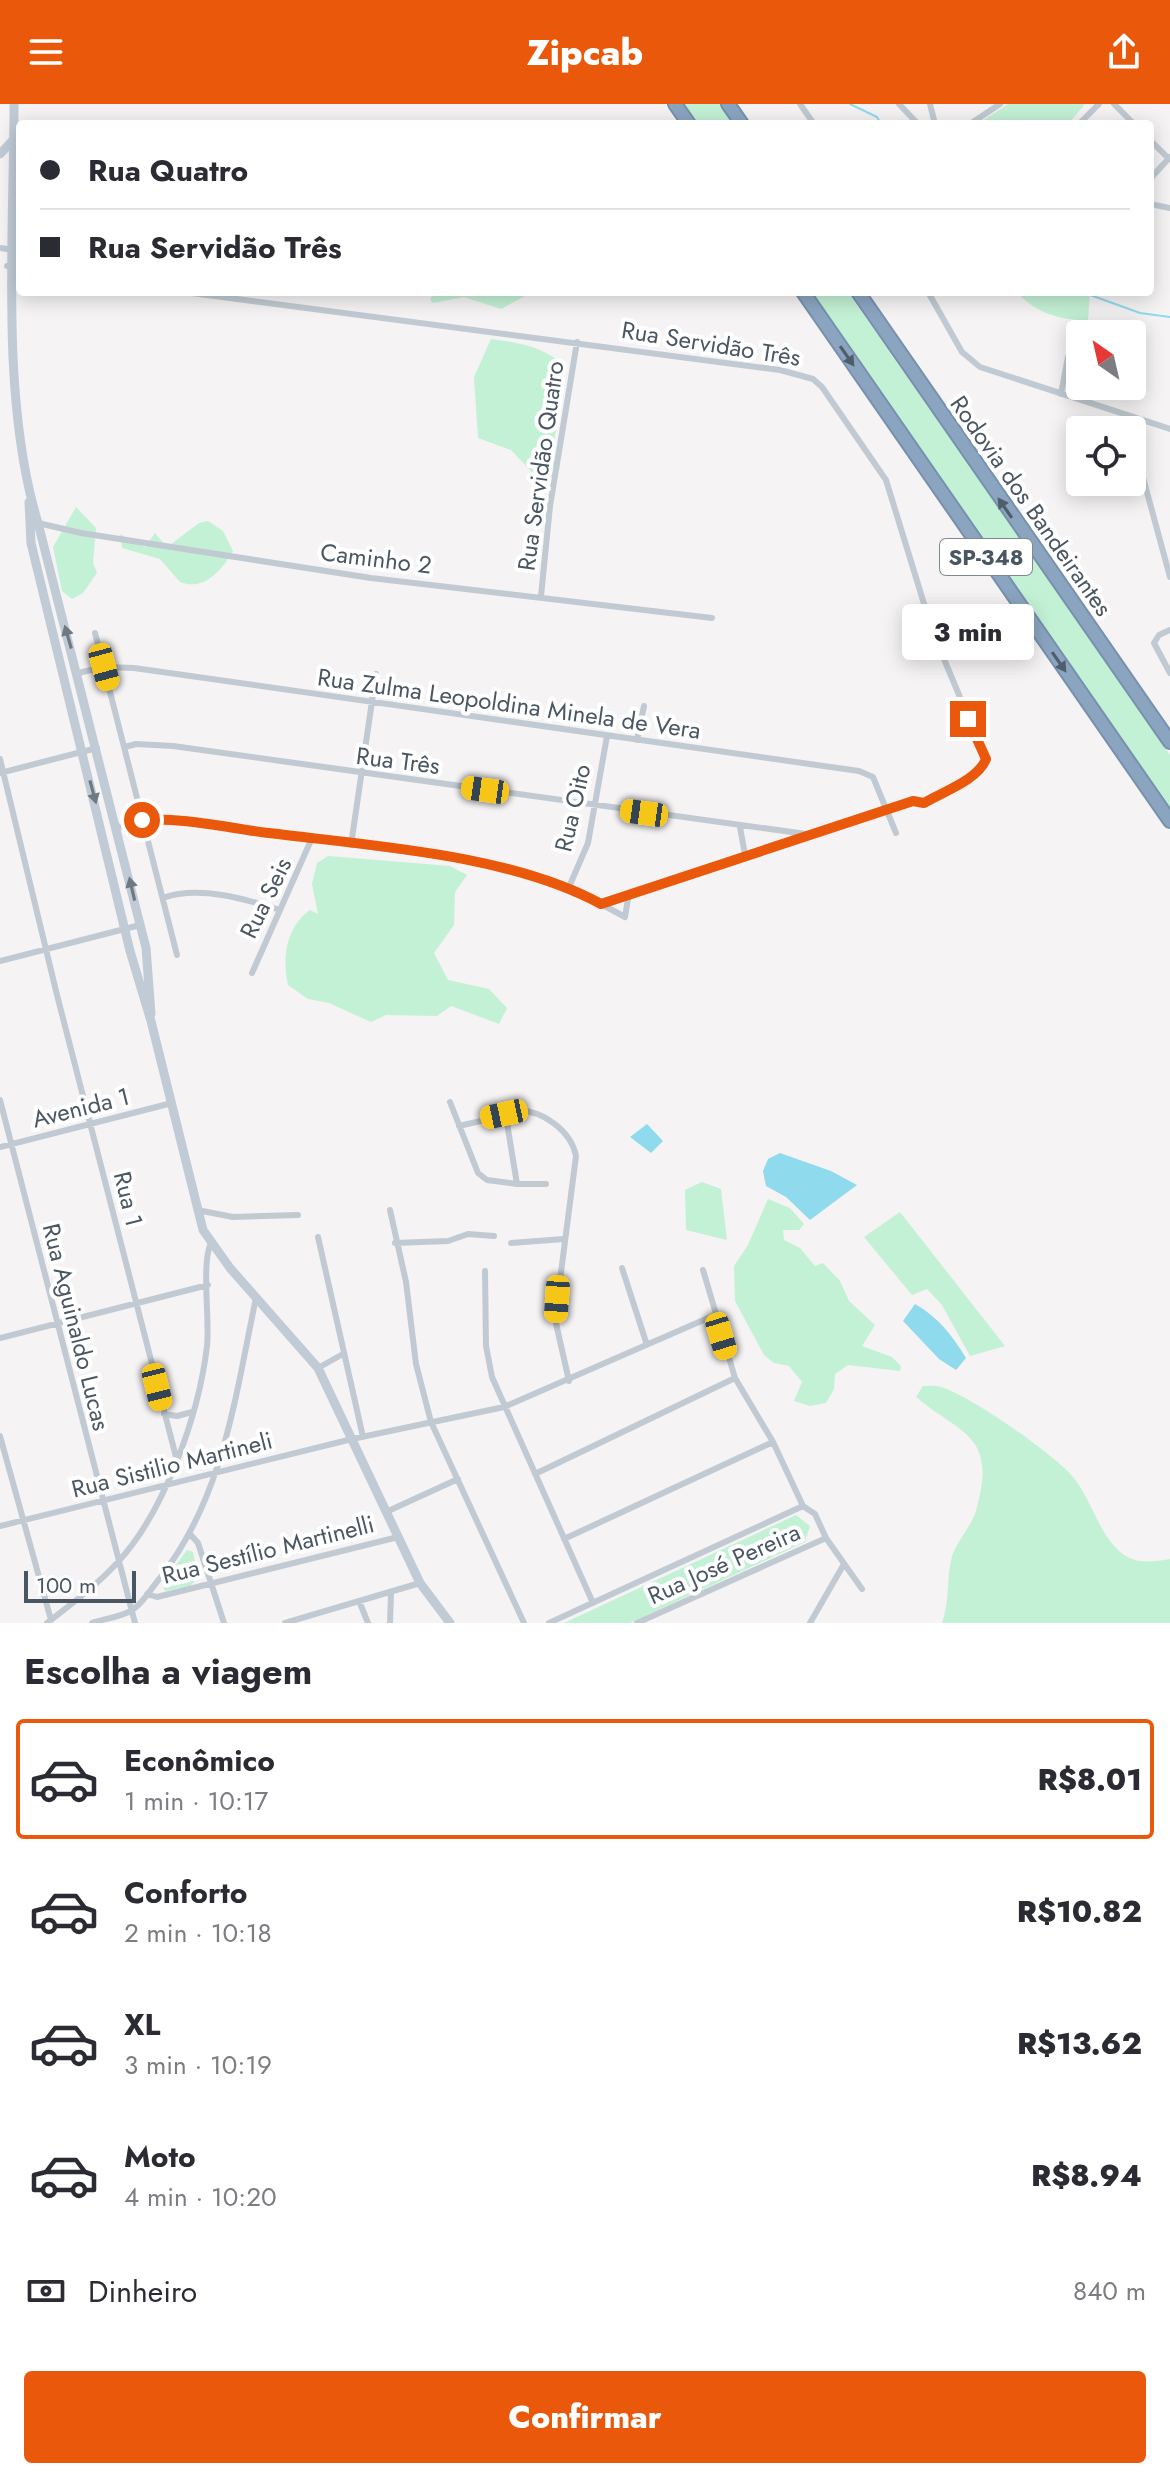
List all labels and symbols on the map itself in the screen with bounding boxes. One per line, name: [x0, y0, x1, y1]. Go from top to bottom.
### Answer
street label: Rua Servidão Três: [619, 312, 803, 375]
north arrow: [1066, 320, 1146, 400]
one-way arrow: [839, 346, 854, 367]
street label: Rua Servidão Quatro: [508, 359, 573, 573]
street label: Rodovia dos Bandeirantes: [942, 388, 1121, 623]
one-way arrow: [998, 498, 1013, 519]
street label: Caminho 2: [318, 534, 434, 583]
road number: SP-348: [940, 539, 1032, 575]
callout: 3 min: [902, 603, 1034, 659]
one-way arrow: [61, 625, 74, 649]
car: [86, 641, 122, 693]
one-way arrow: [1051, 651, 1067, 673]
street label: Rua Zulma Leopoldina Minela de Vera: [315, 659, 703, 748]
route end: [950, 701, 986, 737]
street label: Rua Três: [354, 738, 442, 783]
street label: Rua Oito: [545, 761, 600, 855]
car: [460, 775, 510, 805]
one-way arrow: [88, 780, 100, 805]
car: [619, 798, 669, 828]
route start: [124, 802, 160, 838]
street label: Rua Seis: [231, 851, 300, 944]
one-way arrow: [125, 876, 138, 901]
street label: Avenida 1: [28, 1079, 133, 1137]
car: [478, 1097, 530, 1131]
street label: Rua 1: [105, 1168, 152, 1230]
street label: Rua Aguinaldo Lucas: [34, 1220, 119, 1434]
car: [543, 1274, 571, 1324]
car: [703, 1310, 739, 1362]
car: [140, 1361, 174, 1413]
street label: Rua Sistilio Martineli: [68, 1423, 276, 1506]
street label: Rua Sestílio Martinelli: [158, 1506, 378, 1593]
street label: Rua José Pereira: [642, 1514, 806, 1613]
scale bar: [24, 1567, 136, 1603]

